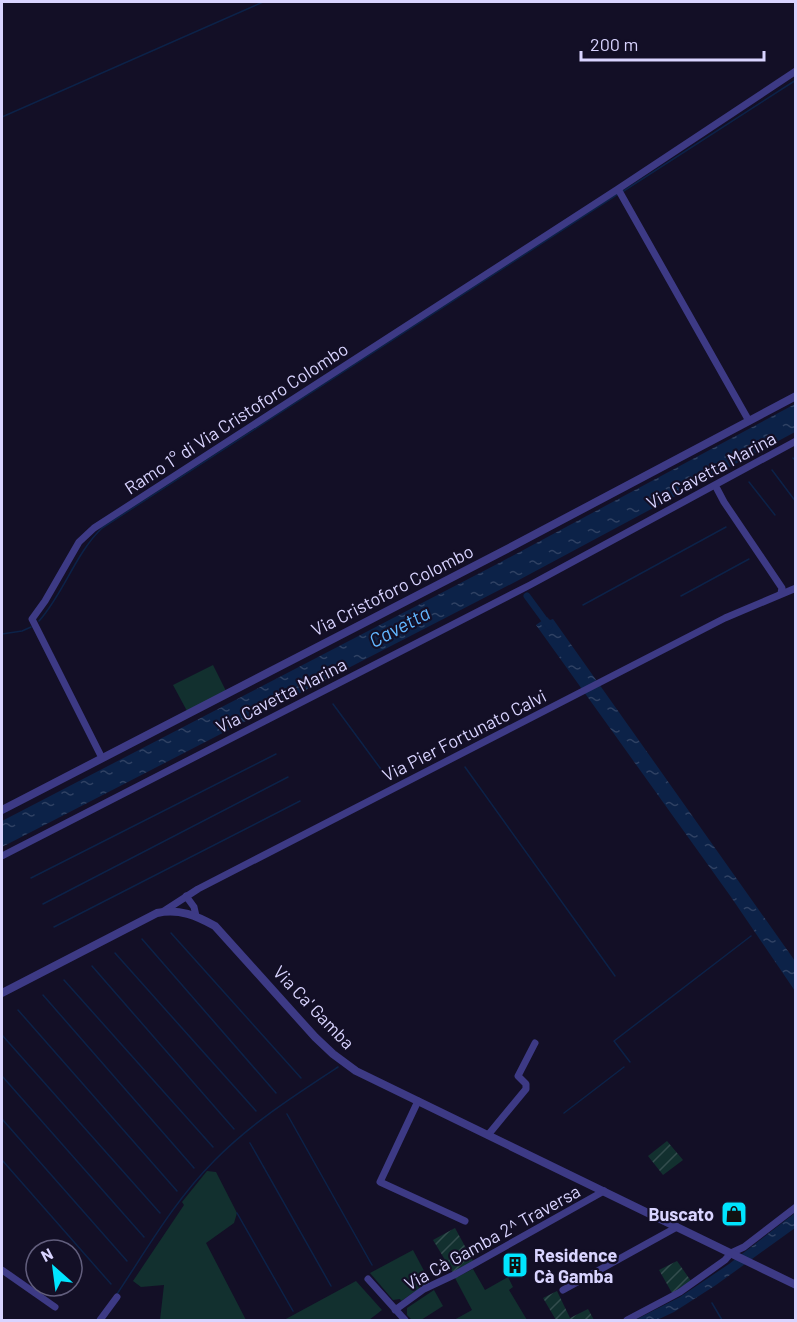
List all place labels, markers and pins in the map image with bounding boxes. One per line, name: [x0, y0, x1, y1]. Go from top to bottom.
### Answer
shop icon: Buscato: [719, 1199, 749, 1229]
place label: Buscato: [648, 1203, 714, 1225]
place label: Residence Cà Gamba: [534, 1244, 618, 1287]
building icon: Residence Cà Gamba: [500, 1250, 530, 1280]

